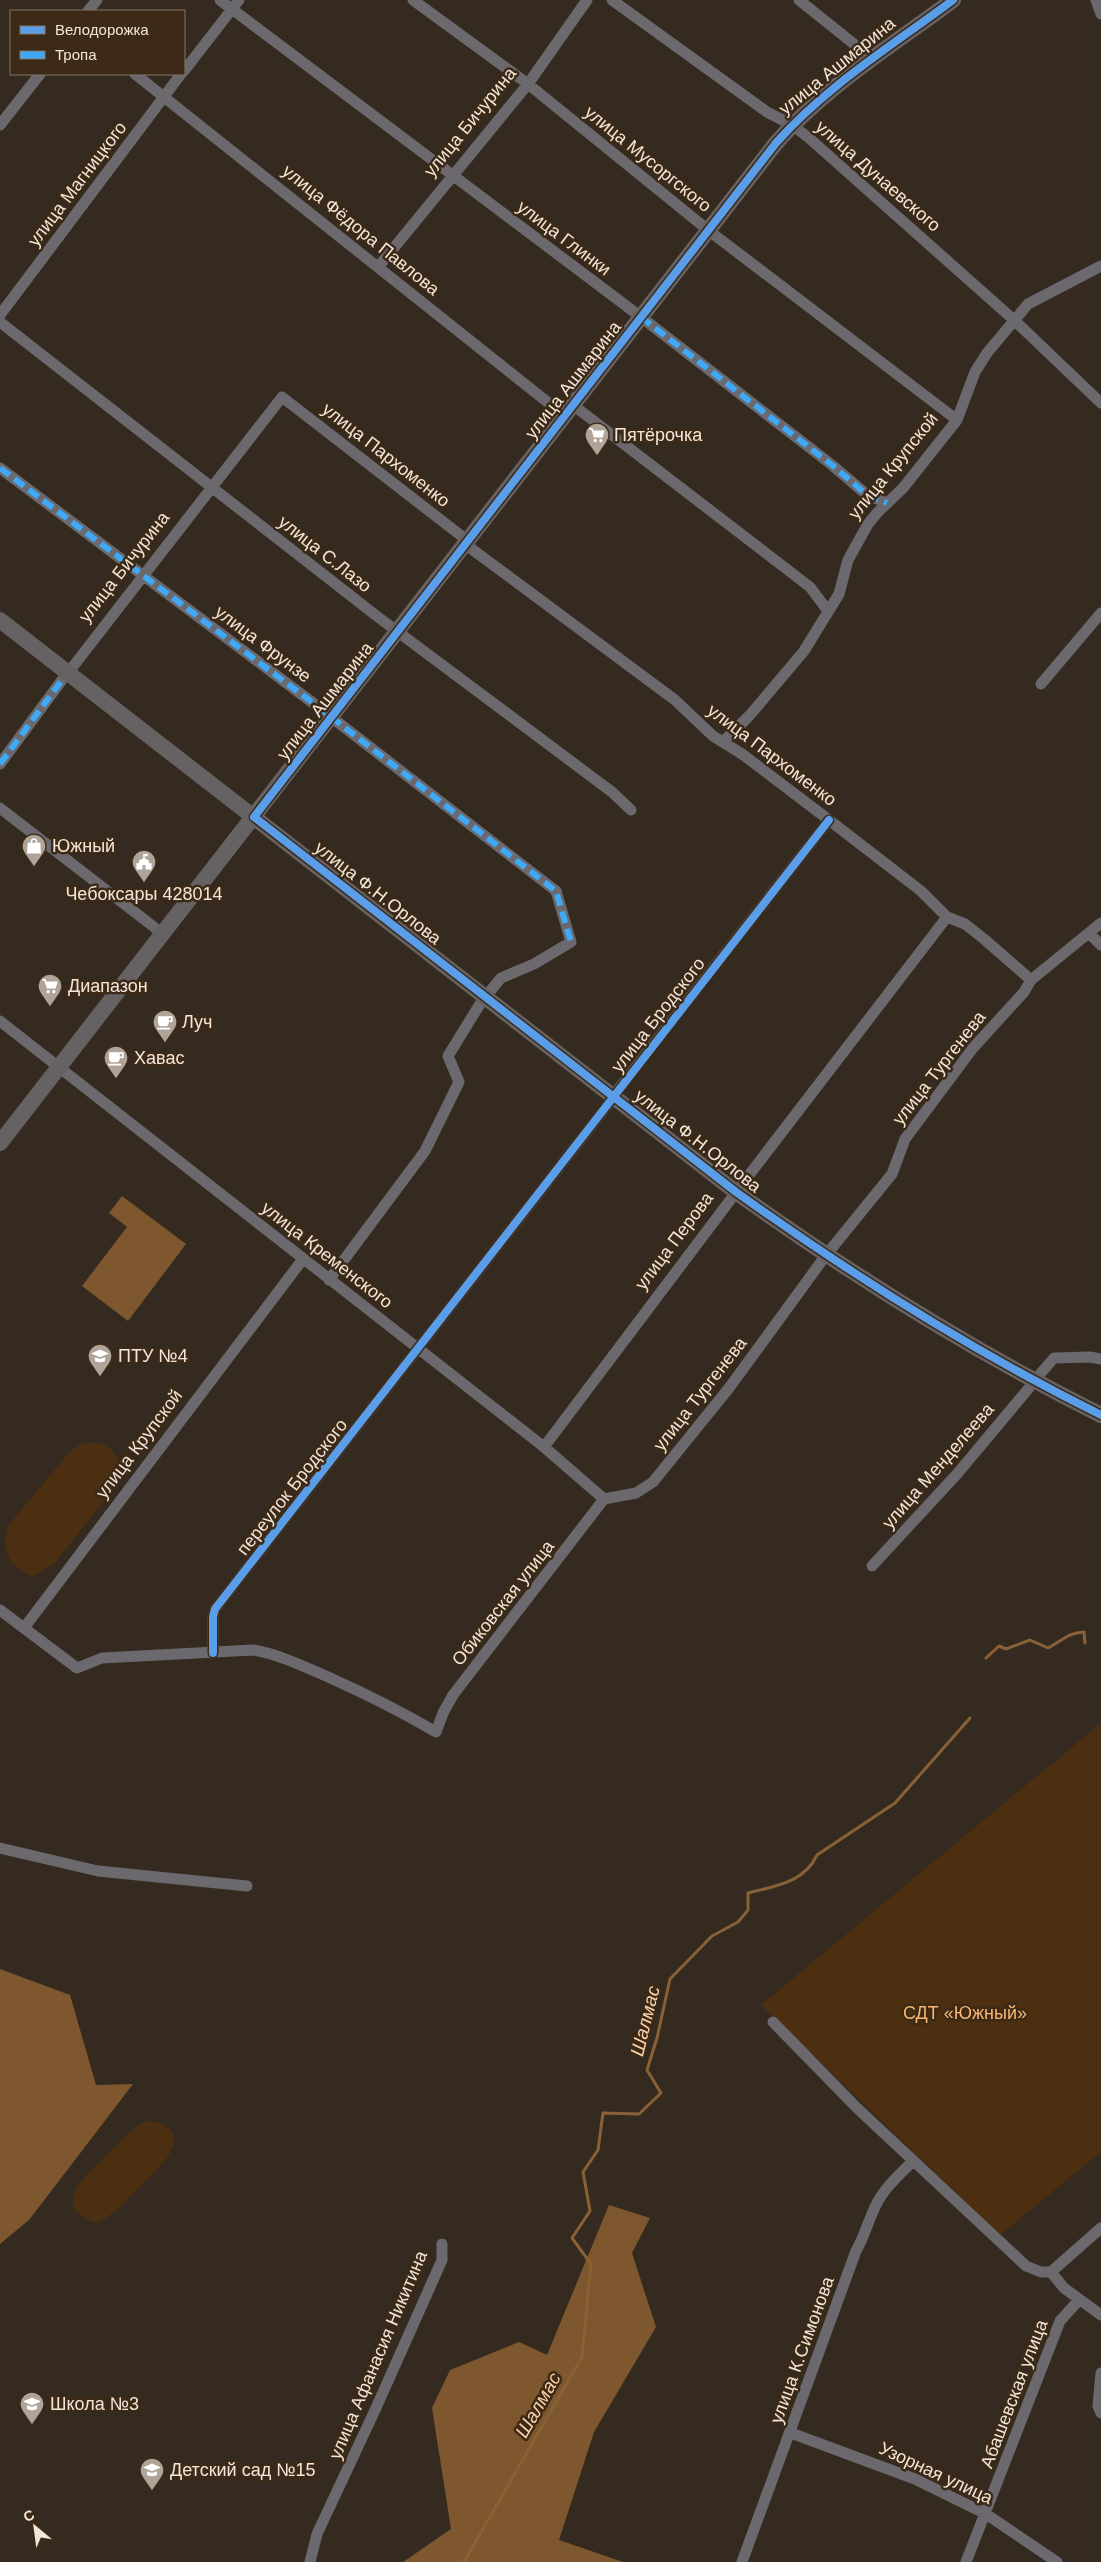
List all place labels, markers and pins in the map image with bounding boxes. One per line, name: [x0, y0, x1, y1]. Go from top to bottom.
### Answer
supermarket icon: Пятёрочка: [584, 422, 610, 456]
place label: Пятёрочка: [614, 425, 703, 445]
shop icon: Южный: [21, 833, 47, 867]
place label: Южный: [52, 836, 115, 856]
public building icon: Чебоксары 428014: [131, 849, 157, 883]
place label: Чебоксары 428014: [65, 884, 223, 904]
supermarket icon: Диапазон: [37, 973, 63, 1007]
place label: Диапазон: [68, 976, 148, 996]
cafe icon: Луч: [152, 1009, 178, 1043]
place label: Луч: [182, 1012, 212, 1032]
cafe icon: Хавас: [103, 1045, 129, 1079]
place label: Хавас: [134, 1048, 184, 1068]
school or university icon: ПТУ №4: [87, 1343, 113, 1377]
place label: ПТУ №4: [118, 1346, 188, 1366]
school or university icon: Школа №3: [19, 2391, 45, 2425]
place label: Школа №3: [50, 2394, 139, 2414]
school or university icon: Детский сад №15: [139, 2457, 165, 2491]
place label: Детский сад №15: [170, 2460, 315, 2480]

